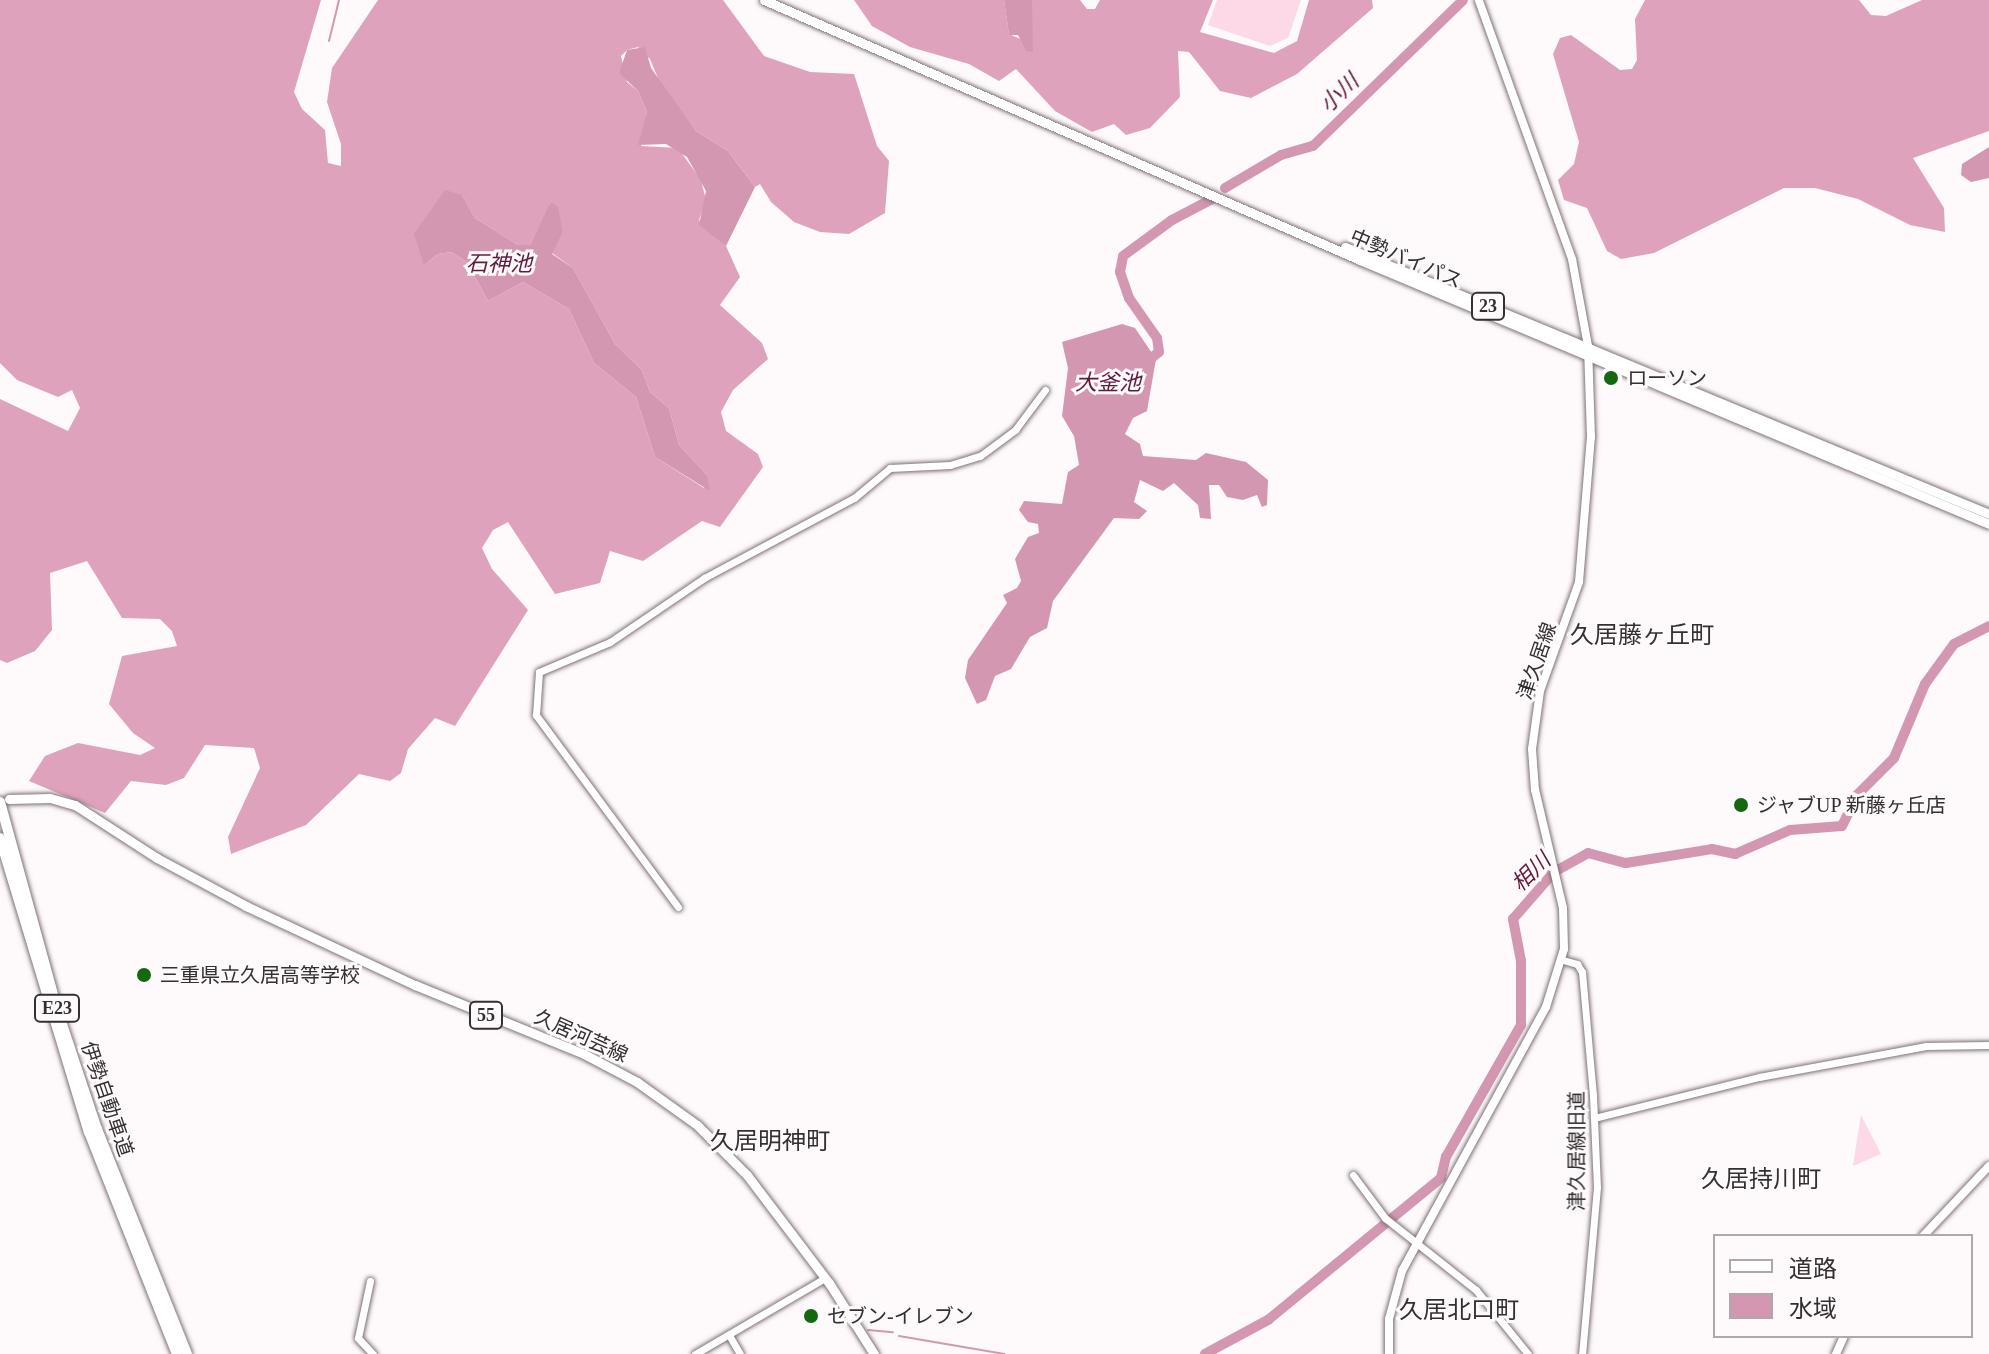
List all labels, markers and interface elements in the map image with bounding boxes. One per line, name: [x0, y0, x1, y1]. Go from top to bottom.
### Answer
water label: 小川: [1314, 68, 1364, 118]
street label: 中勢バイパス: [1346, 225, 1466, 293]
water label: 石神池: [466, 251, 532, 277]
road number: 23: [1470, 292, 1506, 320]
place label: ローソン: [1627, 366, 1707, 390]
marker: ローソン: [1602, 369, 1620, 387]
water label: 大釜池: [1075, 370, 1141, 396]
street label: 津久居線: [1513, 619, 1561, 703]
district label: 久居藤ヶ丘町: [1570, 622, 1714, 650]
place label: ジャブUP 新藤ヶ丘店: [1757, 793, 1948, 817]
marker: ジャブUP 新藤ヶ丘店: [1732, 796, 1750, 814]
water label: 相川: [1506, 847, 1556, 897]
place label: 三重県立久居高等学校: [160, 963, 360, 987]
marker: 三重県立久居高等学校: [135, 966, 153, 984]
road number: E23: [33, 994, 81, 1022]
road number: 55: [468, 1001, 504, 1029]
street label: 久居河芸線: [530, 1005, 632, 1067]
street label: 伊勢自動車道: [76, 1038, 138, 1160]
street label: 津久居線旧道: [1565, 1091, 1589, 1211]
district label: 久居明神町: [710, 1128, 830, 1156]
district label: 久居持川町: [1701, 1166, 1821, 1194]
legend: [1713, 1234, 1973, 1338]
text: 道路: [1789, 1256, 1837, 1282]
text: 水域: [1789, 1296, 1837, 1322]
district label: 久居北口町: [1399, 1297, 1519, 1325]
place label: セブン-イレブン: [827, 1304, 974, 1328]
marker: セブン-イレブン: [802, 1307, 820, 1325]

